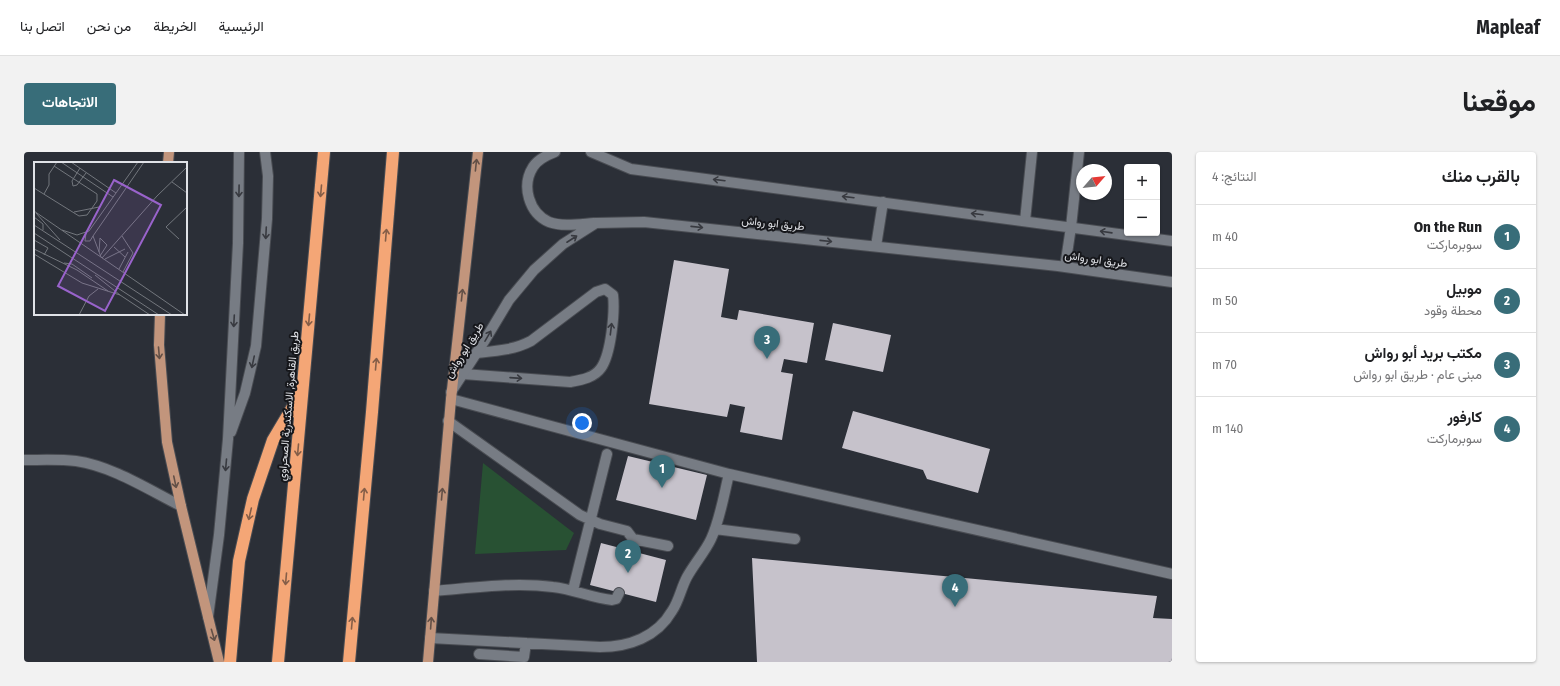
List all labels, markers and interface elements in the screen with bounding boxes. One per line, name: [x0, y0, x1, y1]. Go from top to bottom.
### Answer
text: Mapleaf: [1476, 16, 1540, 39]
text: اتصل بنا: [20, 18, 65, 35]
text: من نحن: [87, 18, 131, 35]
text: الخريطة: [153, 18, 197, 35]
text: الرئيسية: [219, 18, 264, 35]
button: الاتجاهات: [24, 83, 116, 125]
text: موقعنا: [1462, 85, 1536, 118]
one-way arrow: [472, 159, 480, 172]
inset map: [34, 162, 187, 315]
north arrow: [1076, 164, 1112, 200]
map controls: [1124, 164, 1160, 236]
button: +: [1124, 164, 1160, 200]
text: بالقرب منك: [1442, 166, 1520, 187]
text: النتائج: 4: [1212, 169, 1257, 184]
one-way arrow: [713, 177, 726, 184]
one-way arrow: [235, 184, 243, 197]
one-way arrow: [317, 184, 324, 197]
one-way arrow: [842, 193, 855, 201]
button: −: [1124, 200, 1160, 236]
one-way arrow: [971, 210, 984, 218]
street label: طريق ابو رواش: [741, 214, 805, 233]
text: On the Run: [1414, 218, 1482, 236]
one-way arrow: [690, 224, 703, 231]
one-way arrow: [262, 226, 269, 239]
one-way arrow: [1100, 228, 1113, 236]
one-way arrow: [383, 229, 390, 242]
text: 40 m: [1212, 229, 1238, 244]
text: 1: [1504, 229, 1510, 244]
one-way arrow: [566, 235, 577, 243]
one-way arrow: [819, 237, 832, 245]
text: سوبرماركت: [1427, 237, 1482, 252]
street label: طريق ابو رواش: [1064, 249, 1128, 270]
text: موبيل: [1446, 280, 1482, 298]
one-way arrow: [458, 289, 466, 302]
text: 50 m: [1212, 293, 1238, 308]
text: 2: [1504, 293, 1510, 308]
text: محطة وقود: [1424, 303, 1482, 318]
one-way arrow: [306, 313, 313, 326]
one-way arrow: [230, 314, 238, 327]
street label: طريق ابو رواش: [442, 320, 487, 381]
one-way arrow: [607, 323, 615, 336]
pin: 3: [754, 326, 780, 359]
street label: طريق القاهرة, الاسكندرية الصحراوي: [275, 330, 305, 482]
one-way arrow: [484, 330, 492, 342]
text: مكتب بريد أبو رواش: [1365, 344, 1482, 362]
one-way arrow: [156, 346, 163, 359]
one-way arrow: [249, 355, 257, 368]
text: 70 m: [1212, 357, 1237, 372]
text: 3: [1504, 357, 1510, 372]
one-way arrow: [372, 358, 379, 371]
text: مبنى عام · طريق ابو رواش: [1353, 367, 1482, 382]
one-way arrow: [509, 374, 522, 381]
text: كارفور: [1447, 408, 1482, 426]
your location: [572, 413, 592, 433]
text: 140 m: [1212, 421, 1243, 436]
text: 4: [1504, 421, 1510, 436]
text: سوبرماركت: [1427, 431, 1482, 446]
one-way arrow: [294, 443, 301, 456]
pin: 1: [649, 455, 675, 488]
one-way arrow: [222, 458, 230, 471]
one-way arrow: [172, 475, 180, 488]
one-way arrow: [361, 488, 368, 501]
one-way arrow: [439, 488, 446, 501]
one-way arrow: [246, 507, 253, 520]
pin: 2: [615, 540, 641, 573]
one-way arrow: [282, 572, 289, 585]
pin: 4: [942, 574, 968, 607]
one-way arrow: [349, 617, 356, 630]
one-way arrow: [428, 617, 435, 630]
one-way arrow: [210, 628, 217, 641]

